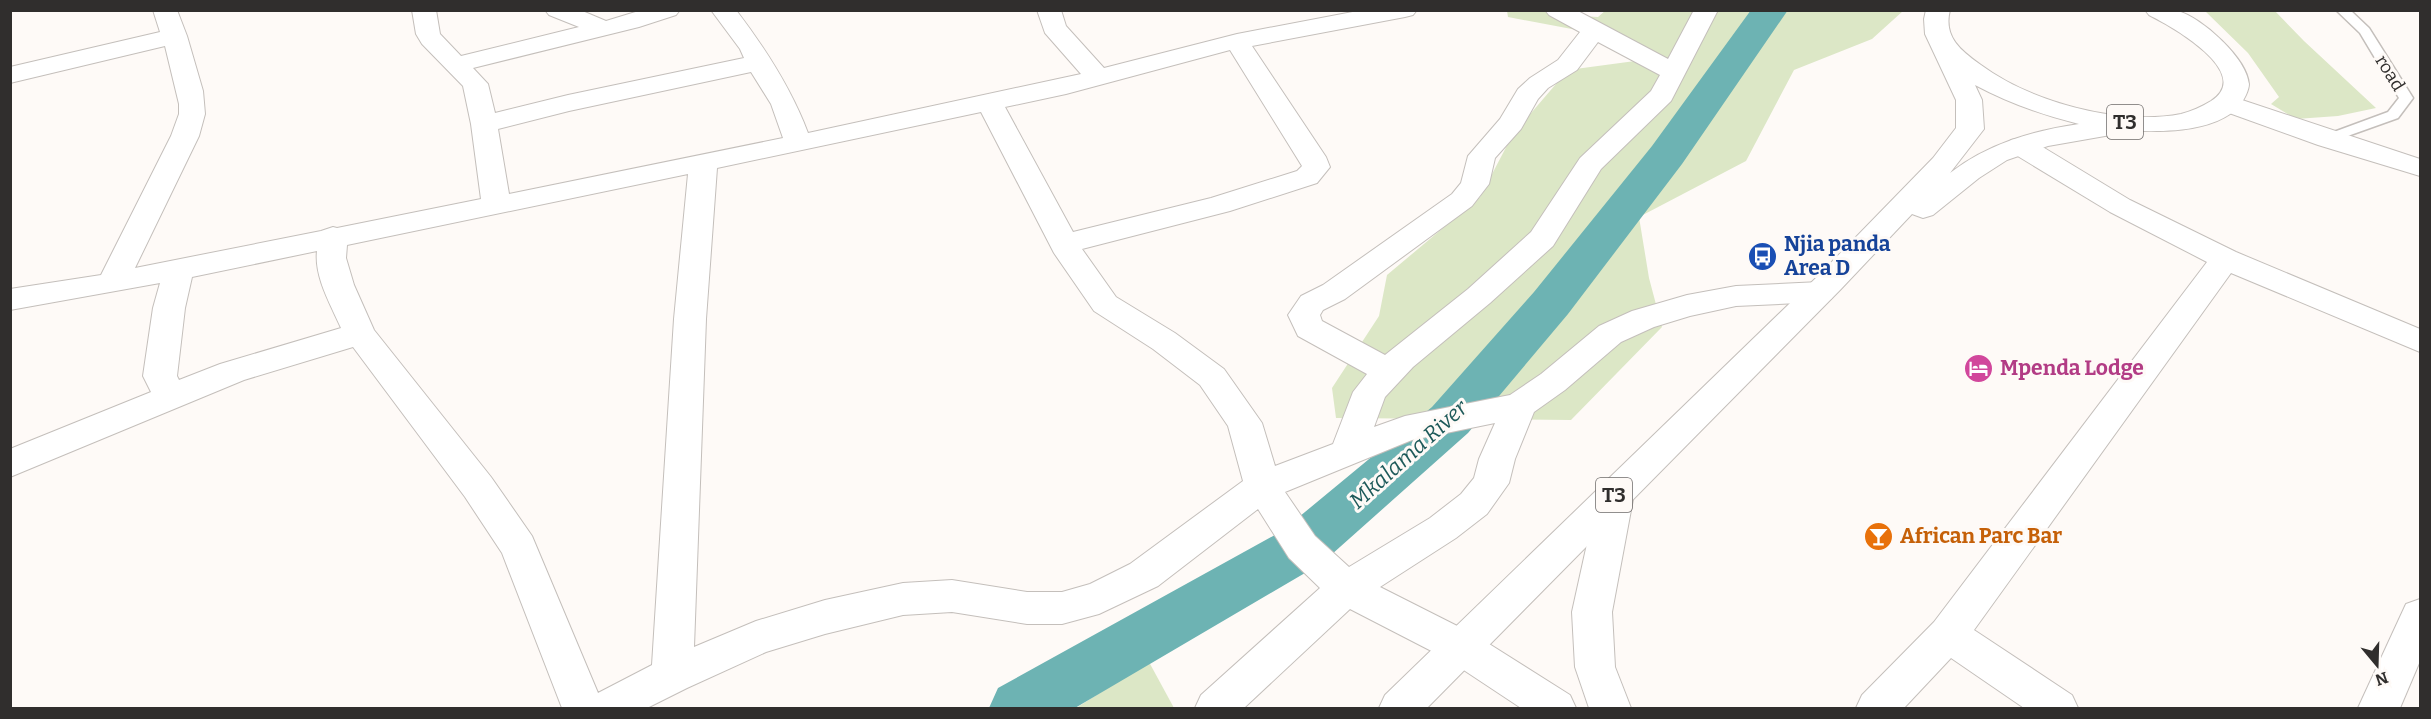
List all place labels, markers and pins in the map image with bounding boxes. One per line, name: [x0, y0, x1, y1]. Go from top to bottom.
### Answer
place label: Njia panda Area D: [1784, 231, 1891, 281]
bus stop icon: Njia panda Area D: [1747, 240, 1779, 272]
hotel icon: Mpenda Lodge: [1963, 352, 1995, 384]
place label: Mpenda Lodge: [2000, 355, 2144, 381]
bar icon: African Parc Bar: [1863, 520, 1895, 552]
place label: African Parc Bar: [1900, 523, 2062, 549]

